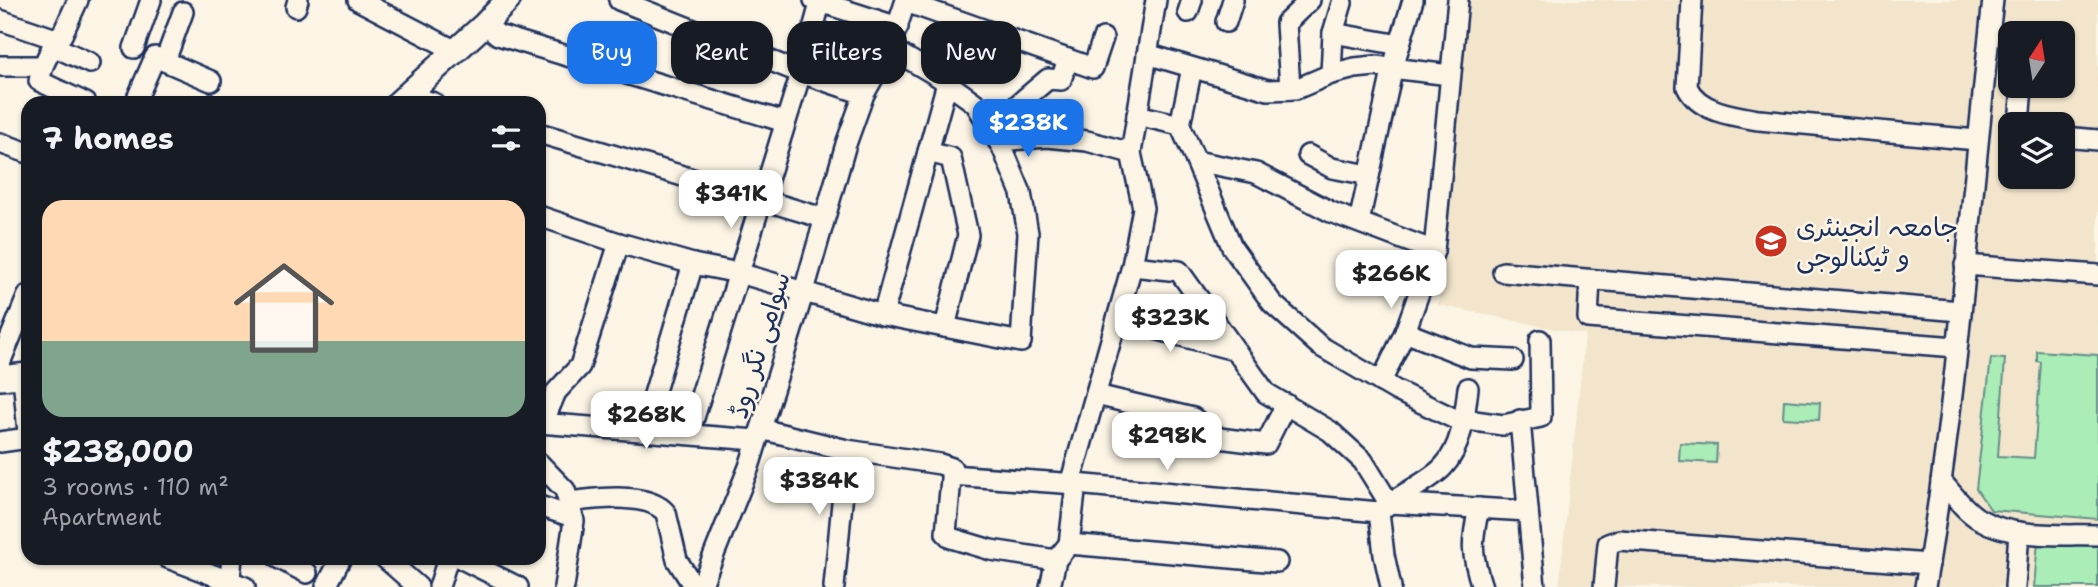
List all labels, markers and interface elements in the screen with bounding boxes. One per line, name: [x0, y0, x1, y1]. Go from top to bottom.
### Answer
chip: Buy: [567, 21, 657, 84]
chip: Rent: [671, 21, 773, 84]
chip: Filters: [787, 21, 907, 84]
chip: New: [921, 21, 1021, 84]
north arrow: [1998, 21, 2076, 98]
map controls: [1998, 21, 2075, 189]
pin: $238K: [979, 100, 1077, 159]
text: $238K: [989, 107, 1067, 137]
button: layers: [1998, 112, 2075, 189]
text: 7 homes: [42, 118, 174, 159]
icon: filters: [487, 119, 525, 157]
pin: $341K: [682, 170, 780, 230]
text: $341K: [695, 178, 767, 208]
place label: جامعہ انجینئری و ٹیکنالوجی: [1796, 209, 1958, 274]
school or university icon: جامعہ انجینئری و ٹیکنالوجی: [1752, 222, 1790, 260]
icon: home: [221, 245, 347, 371]
pin: $266K: [1342, 250, 1440, 310]
text: $266K: [1351, 258, 1431, 288]
street label: سوامی نگر روڈ: [720, 267, 798, 423]
pin: $323K: [1121, 294, 1219, 354]
text: $323K: [1131, 302, 1209, 332]
pin: $268K: [597, 392, 695, 451]
text: $268K: [607, 399, 685, 429]
pin: $298K: [1118, 412, 1216, 472]
text: $298K: [1128, 420, 1206, 450]
text: $238,000: [42, 431, 194, 472]
pin: $384K: [770, 458, 868, 517]
text: $384K: [779, 465, 859, 495]
text: 3 rooms · 110 m²: [42, 472, 229, 502]
text: Apartment: [42, 502, 162, 532]

